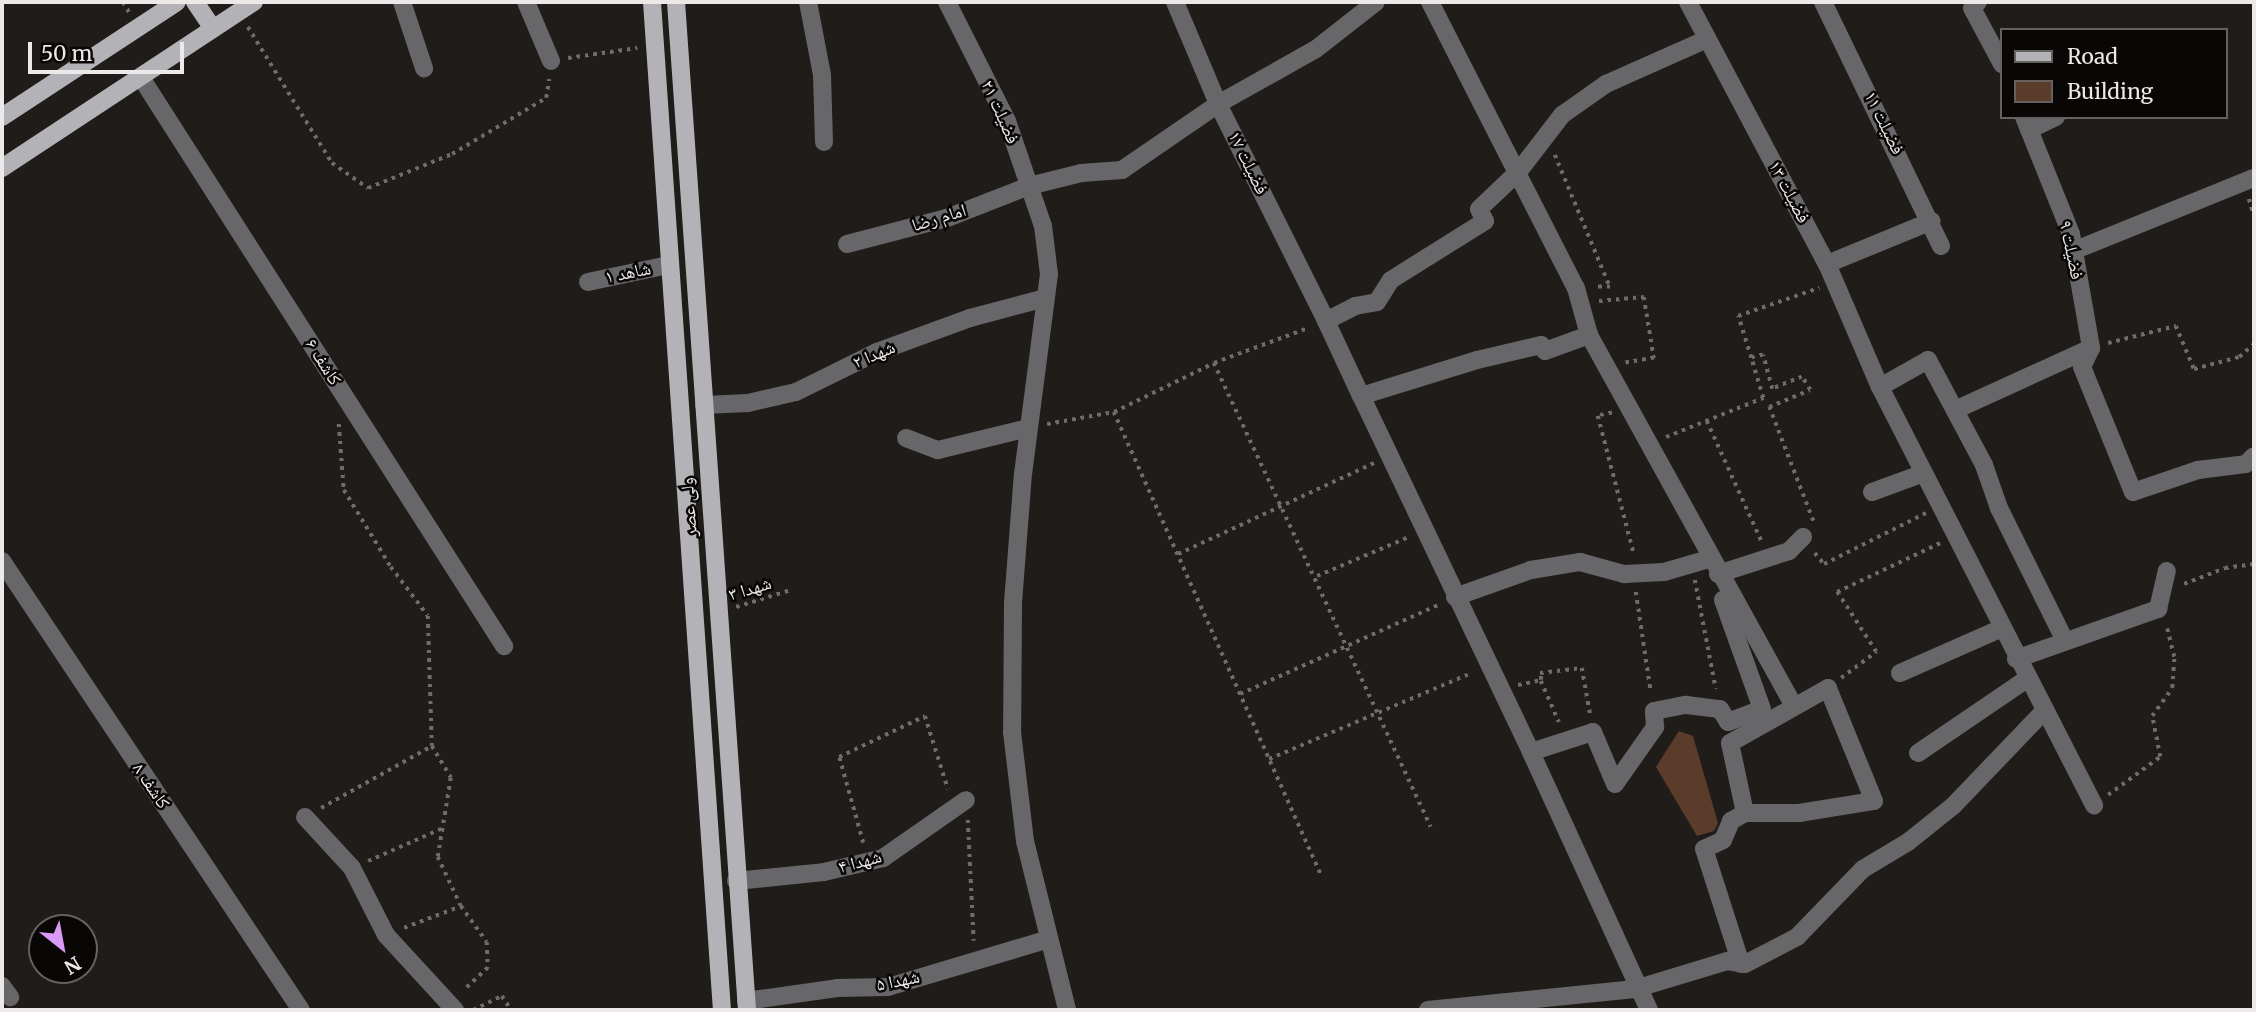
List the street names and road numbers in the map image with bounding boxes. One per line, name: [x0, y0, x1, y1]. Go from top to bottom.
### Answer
street label: فضیلت ۲۱: [976, 77, 1024, 147]
street label: فضیلت ۱۱: [1859, 88, 1909, 158]
street label: فضیلت ۱۷: [1223, 128, 1273, 198]
street label: فضیلت ۱۳: [1764, 157, 1814, 227]
street label: امام رضا: [909, 200, 969, 236]
street label: فضیلت ۹: [2054, 219, 2088, 281]
street label: شاهد ۱: [603, 258, 653, 288]
street label: کاشف ۶: [300, 335, 346, 389]
street label: شهدا ۲: [850, 336, 898, 374]
street label: ولی عصر: [676, 477, 702, 537]
street label: شهدا ۳: [726, 572, 774, 606]
street label: کاشف ۸: [128, 759, 174, 813]
street label: شهدا ۴: [836, 846, 884, 878]
street label: شهدا ۵: [874, 966, 922, 996]

